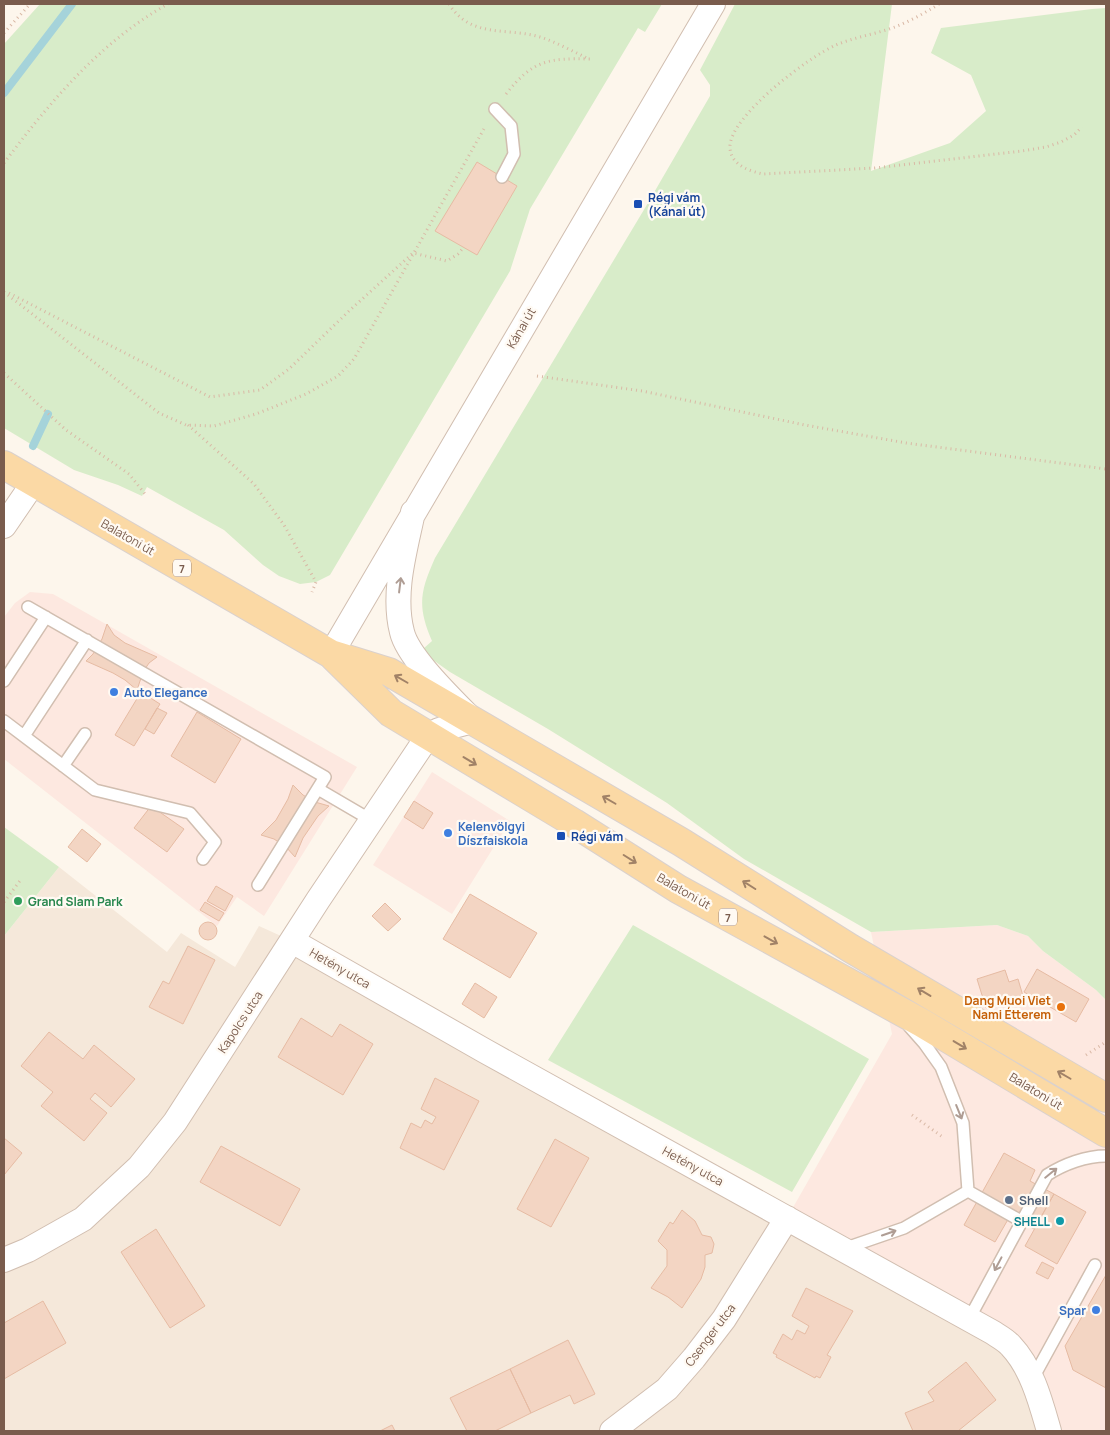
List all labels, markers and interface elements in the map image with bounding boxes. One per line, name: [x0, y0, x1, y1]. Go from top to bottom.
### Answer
place label: Régi vám (Kánai út): [648, 189, 706, 220]
marker: Régi vám (Kánai út): [632, 198, 644, 210]
street label: Kánai út: [502, 304, 540, 352]
street label: Balatoni út: [98, 515, 158, 559]
road number: 7: [173, 560, 191, 576]
one-way arrow: [395, 577, 405, 593]
one-way arrow: [394, 673, 408, 683]
place label: Auto Elegance: [124, 684, 208, 701]
marker: Auto Elegance: [108, 686, 120, 698]
one-way arrow: [462, 757, 476, 767]
one-way arrow: [602, 795, 616, 805]
place label: Kelenvölgyi Díszfaiskola: [458, 818, 528, 849]
marker: Kelenvölgyi Díszfaiskola: [442, 827, 454, 839]
place label: Régi vám: [571, 828, 623, 845]
marker: Régi vám: [555, 830, 567, 842]
one-way arrow: [622, 854, 636, 864]
street label: Balatoni út: [654, 869, 714, 913]
one-way arrow: [743, 879, 757, 889]
place label: Grand Slam Park: [28, 893, 123, 910]
marker: Grand Slam Park: [12, 895, 24, 907]
road number: 7: [719, 909, 737, 926]
one-way arrow: [763, 935, 778, 945]
street label: Hetény utca: [307, 944, 373, 992]
one-way arrow: [917, 987, 931, 997]
street label: Kapolcs utca: [214, 988, 266, 1056]
place label: Dang Muoi Viet Nami Étterem: [964, 992, 1051, 1023]
marker: Dang Muoi Viet Nami Étterem: [1055, 1001, 1067, 1013]
one-way arrow: [952, 1041, 966, 1051]
street label: Balatoni út: [1006, 1068, 1066, 1114]
one-way arrow: [1057, 1069, 1071, 1079]
one-way arrow: [955, 1104, 964, 1119]
street label: Hetény utca: [659, 1142, 727, 1190]
one-way arrow: [1045, 1168, 1058, 1179]
place label: Shell: [1019, 1192, 1048, 1209]
marker: Shell: [1003, 1194, 1015, 1206]
place label: SHELL: [1014, 1213, 1051, 1230]
marker: SHELL: [1054, 1215, 1066, 1227]
one-way arrow: [881, 1228, 896, 1237]
one-way arrow: [993, 1256, 1003, 1271]
street label: Csenger utca: [681, 1300, 739, 1370]
place label: Spar: [1059, 1302, 1086, 1319]
marker: Spar: [1090, 1304, 1102, 1316]

